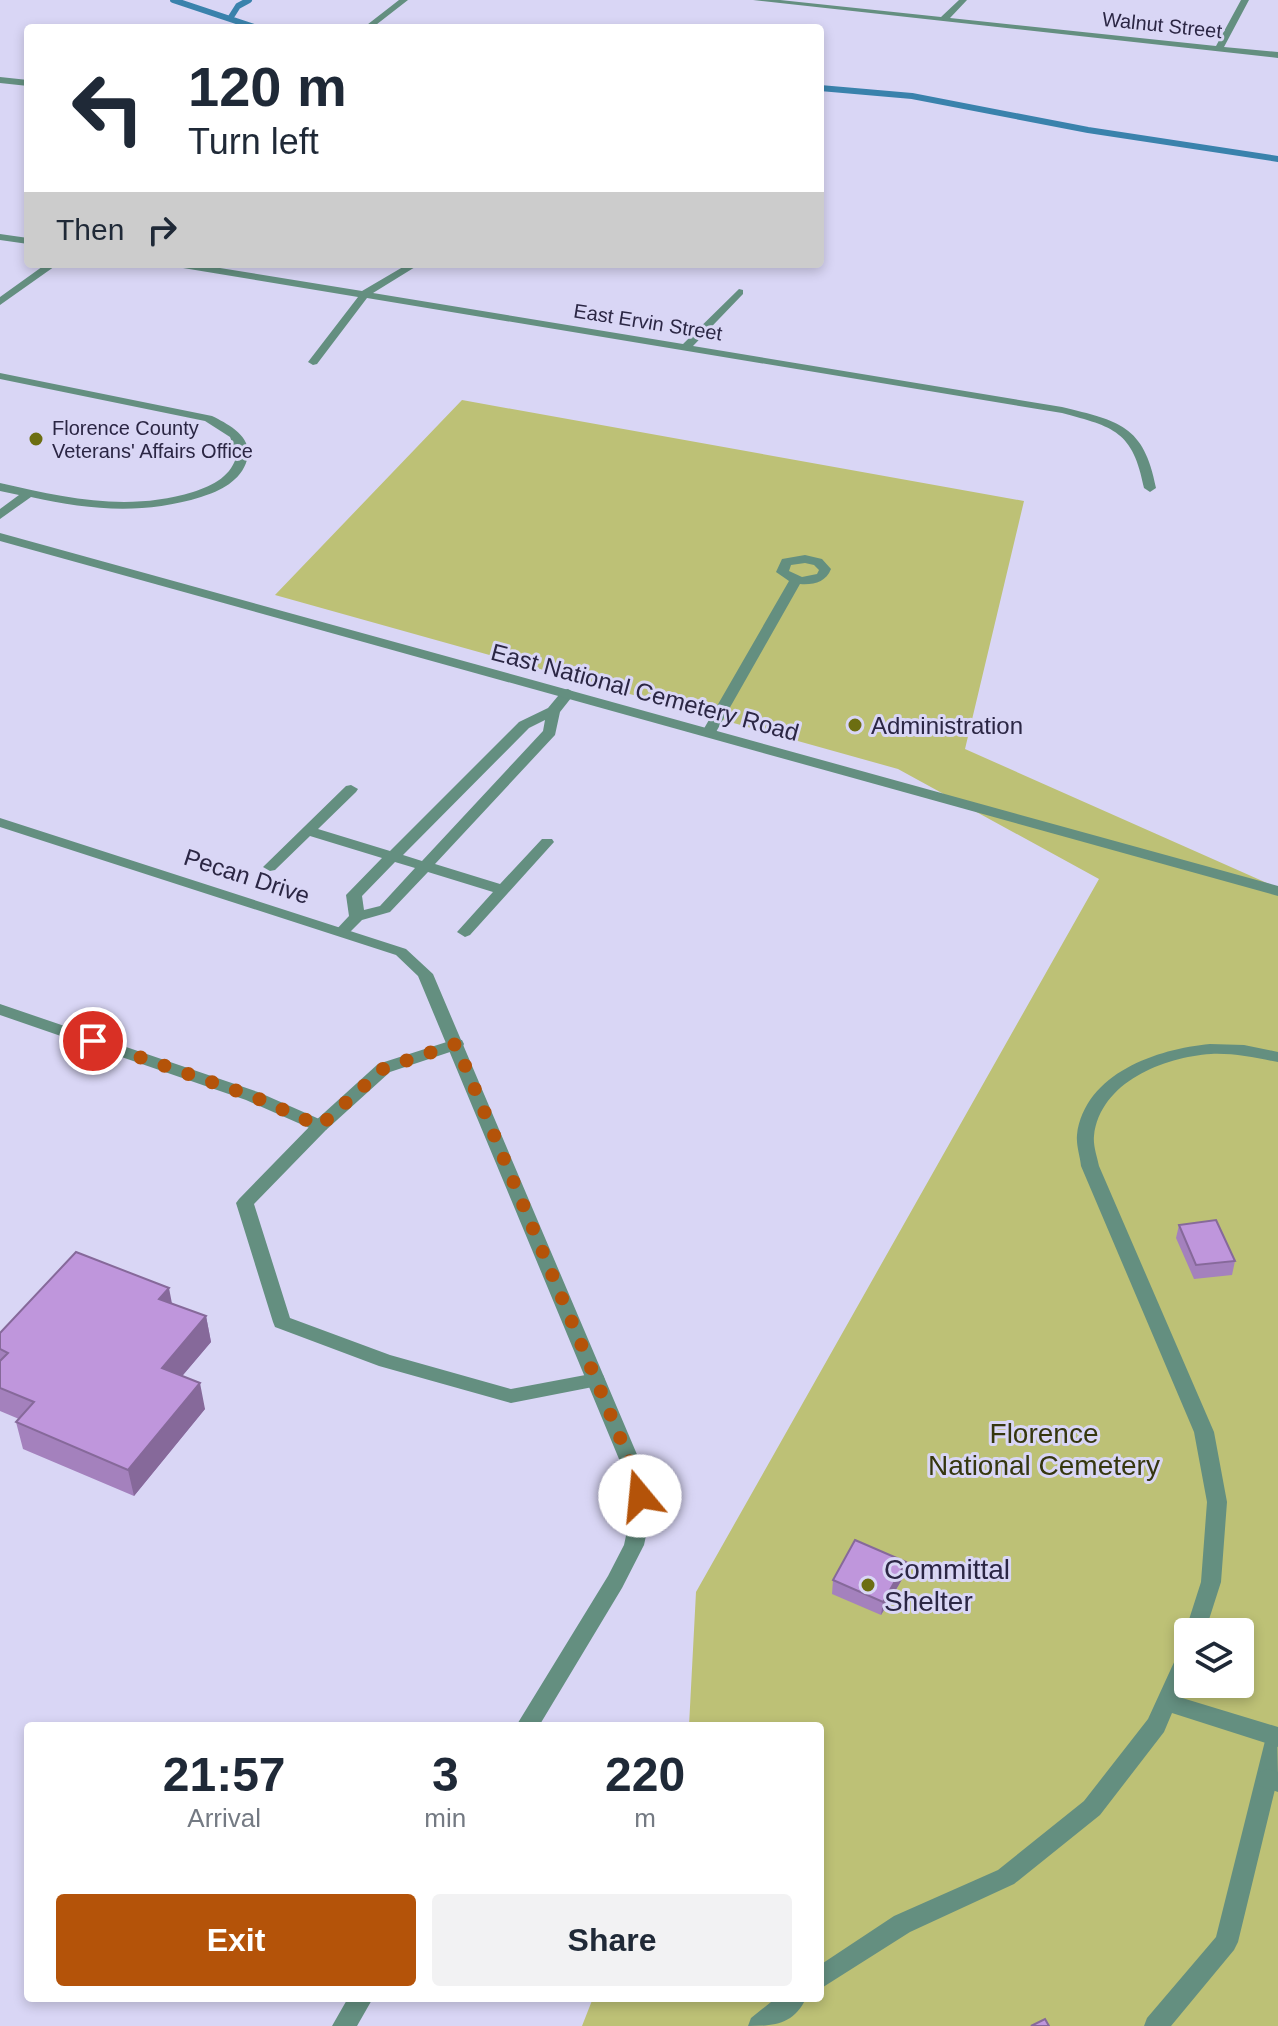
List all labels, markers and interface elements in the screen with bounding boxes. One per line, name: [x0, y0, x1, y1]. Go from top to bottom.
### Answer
street label: Walnut Street: [1101, 8, 1223, 42]
text: 120 m: [188, 55, 347, 118]
icon: left: [56, 56, 160, 160]
text: Turn left: [188, 121, 319, 162]
icon: right: [140, 208, 184, 252]
text: Then: [56, 213, 124, 246]
street label: East Ervin Street: [572, 299, 724, 345]
place label: Florence County Veterans' Affairs Office: [52, 417, 253, 462]
marker: Florence County Veterans' Affairs Office: [27, 430, 45, 448]
street label: East National Cemetery Road: [488, 638, 802, 746]
place label: Administration: [871, 712, 1023, 739]
marker: Administration: [846, 716, 864, 734]
street label: Pecan Drive: [181, 843, 313, 909]
pin: [59, 1007, 127, 1075]
icon: arrive: [71, 1019, 115, 1063]
park label: Florence National Cemetery: [928, 1418, 1160, 1481]
position arrow: [598, 1454, 682, 1538]
place label: Committal Shelter: [884, 1554, 1010, 1617]
marker: Committal Shelter: [859, 1576, 877, 1594]
map controls: [1174, 1618, 1254, 1698]
button: layers: [1174, 1618, 1254, 1698]
text: 21:57: [163, 1748, 286, 1801]
text: 3: [432, 1748, 459, 1801]
text: 220: [605, 1748, 685, 1801]
text: Arrival: [187, 1803, 261, 1833]
text: min: [424, 1803, 466, 1833]
text: m: [634, 1803, 656, 1833]
button: Exit: [56, 1894, 416, 1986]
button: Share: [432, 1894, 792, 1986]

